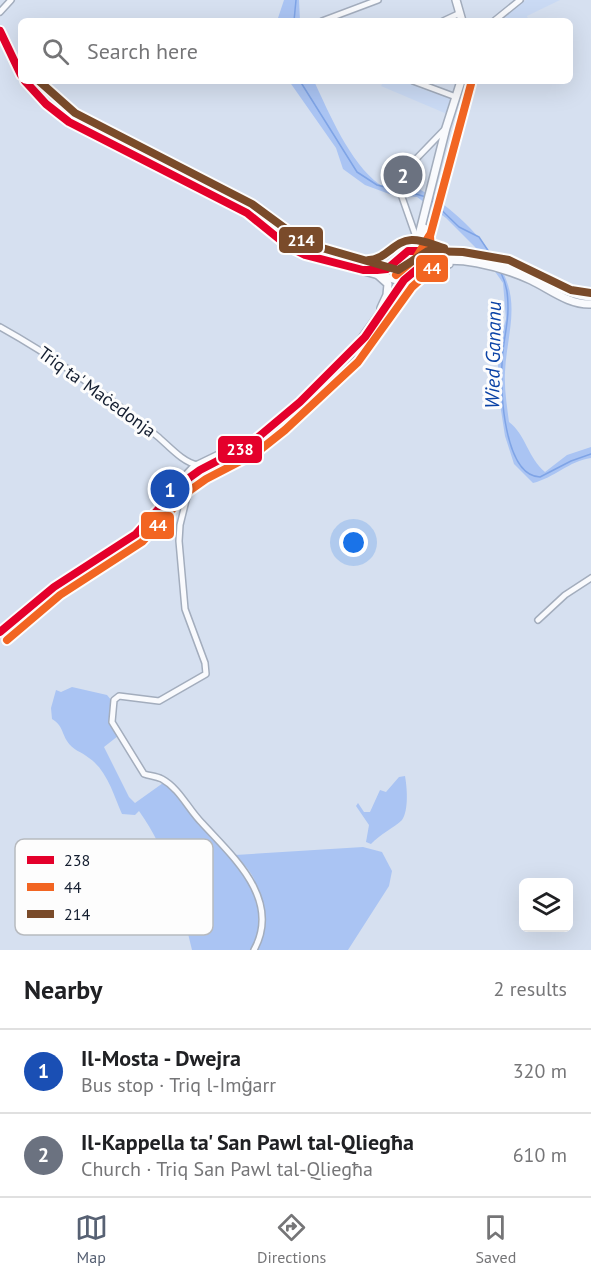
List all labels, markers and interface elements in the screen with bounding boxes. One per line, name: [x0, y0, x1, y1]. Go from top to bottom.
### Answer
search box: [18, 18, 573, 84]
icon: search: [39, 35, 72, 68]
text: Search here: [87, 37, 198, 65]
pin: 2: [384, 152, 422, 198]
line badge: 214: [278, 226, 324, 254]
text: 214: [287, 230, 315, 250]
line badge: 44: [415, 254, 449, 283]
text: 44: [423, 258, 441, 278]
water label: Wied Gananu: [479, 301, 507, 409]
street label: Triq ta' Maċedonja: [34, 341, 161, 442]
line badge: 238: [217, 435, 263, 464]
text: 238: [226, 439, 254, 459]
pin: 1: [150, 466, 190, 512]
line badge: 44: [140, 511, 175, 540]
text: 44: [149, 515, 167, 535]
your location: [339, 528, 368, 557]
legend: [15, 839, 213, 935]
text: 238: [64, 850, 90, 870]
text: 44: [64, 877, 82, 897]
map controls: [519, 878, 573, 932]
button: layers: [519, 878, 573, 932]
text: 214: [64, 904, 90, 924]
text: Nearby: [24, 973, 102, 1006]
text: 2 results: [494, 976, 567, 1002]
text: Il-Mosta - Dwejra: [81, 1044, 241, 1072]
text: 1: [38, 1058, 49, 1084]
text: 320 m: [513, 1058, 567, 1084]
text: Bus stop · Triq l-Imġarr: [81, 1072, 276, 1098]
text: Il-Kappella ta' San Pawl tal-Qliegħa: [81, 1128, 414, 1156]
text: 2: [38, 1142, 49, 1168]
text: 610 m: [513, 1142, 567, 1168]
text: Church · Triq San Pawl tal-Qliegħa: [81, 1156, 373, 1182]
tab: Map: [75, 1211, 108, 1267]
tab: Directions: [257, 1211, 326, 1267]
tab: Saved: [476, 1211, 516, 1267]

